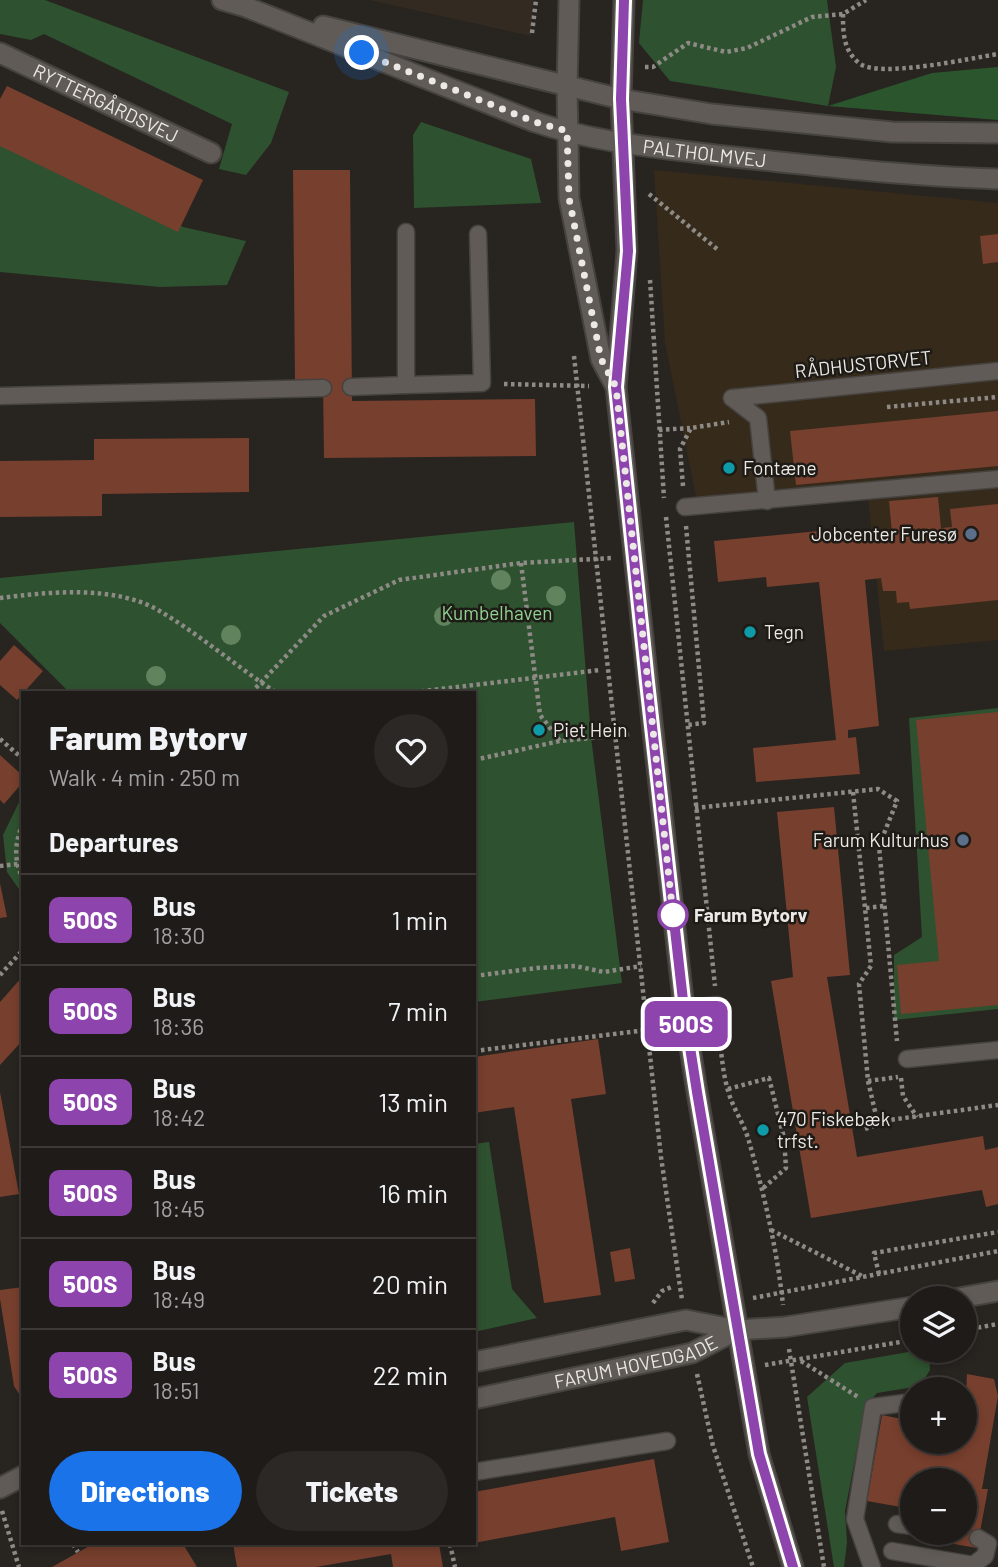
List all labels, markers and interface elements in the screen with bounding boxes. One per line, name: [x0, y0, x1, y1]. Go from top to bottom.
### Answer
your location: [344, 35, 379, 70]
street label: RYTTERGÅRDSVEJ: [30, 58, 182, 147]
street label: PALTHOLMVEJ: [642, 134, 768, 171]
street label: RÅDHUSTORVET: [793, 345, 932, 382]
place label: Fontæne: [743, 456, 817, 479]
marker: Fontæne: [721, 460, 737, 476]
place label: Jobcenter Furesø: [811, 522, 957, 545]
marker: Jobcenter Furesø: [963, 526, 979, 542]
park label: Kumbelhaven: [441, 601, 553, 624]
place label: Tegn: [764, 620, 804, 643]
marker: Tegn: [742, 624, 758, 640]
button: heart: [374, 714, 448, 788]
text: Farum Bytorv: [49, 717, 248, 757]
place label: Piet Hein: [553, 718, 627, 741]
marker: Piet Hein: [531, 722, 547, 738]
text: Walk · 4 min · 250 m: [49, 763, 240, 791]
text: Departures: [49, 826, 179, 857]
place label: Farum Kulturhus: [813, 828, 949, 851]
marker: Farum Kulturhus: [955, 832, 971, 848]
text: Bus: [153, 890, 196, 921]
marker: Farum Bytorv: [658, 900, 688, 930]
place label: Farum Bytorv: [694, 903, 807, 926]
text: 1 min: [392, 904, 448, 935]
text: 500S: [63, 905, 118, 934]
text: 18:30: [153, 921, 205, 949]
text: Bus: [153, 981, 196, 1012]
text: 7 min: [388, 995, 448, 1026]
text: 500S: [63, 996, 118, 1025]
line badge: 500S: [637, 1001, 735, 1047]
text: 500S: [659, 1009, 713, 1038]
text: 18:36: [153, 1012, 204, 1040]
text: Bus: [153, 1072, 196, 1103]
text: 13 min: [378, 1086, 448, 1117]
text: 500S: [63, 1087, 118, 1116]
text: 18:42: [153, 1103, 205, 1131]
place label: 470 Fiskebæk trfst.: [777, 1107, 890, 1152]
marker: 470 Fiskebæk trfst.: [755, 1122, 771, 1138]
text: Bus: [153, 1163, 196, 1194]
text: 16 min: [378, 1177, 448, 1208]
text: 500S: [63, 1178, 118, 1207]
text: 18:45: [153, 1194, 205, 1222]
text: Bus: [153, 1254, 196, 1285]
text: 20 min: [372, 1268, 448, 1299]
text: 500S: [63, 1269, 118, 1298]
text: 18:49: [153, 1285, 205, 1313]
map controls: [900, 1286, 977, 1545]
button: layers: [900, 1286, 977, 1363]
street label: FARUM HOVEDGADE: [552, 1330, 721, 1393]
text: Bus: [153, 1345, 196, 1376]
text: 22 min: [373, 1359, 448, 1390]
text: 500S: [63, 1360, 118, 1389]
text: 18:51: [153, 1376, 200, 1404]
button: +: [900, 1377, 977, 1454]
button: Directions: [49, 1451, 242, 1531]
button: Tickets: [256, 1451, 448, 1531]
button: −: [900, 1468, 977, 1545]

